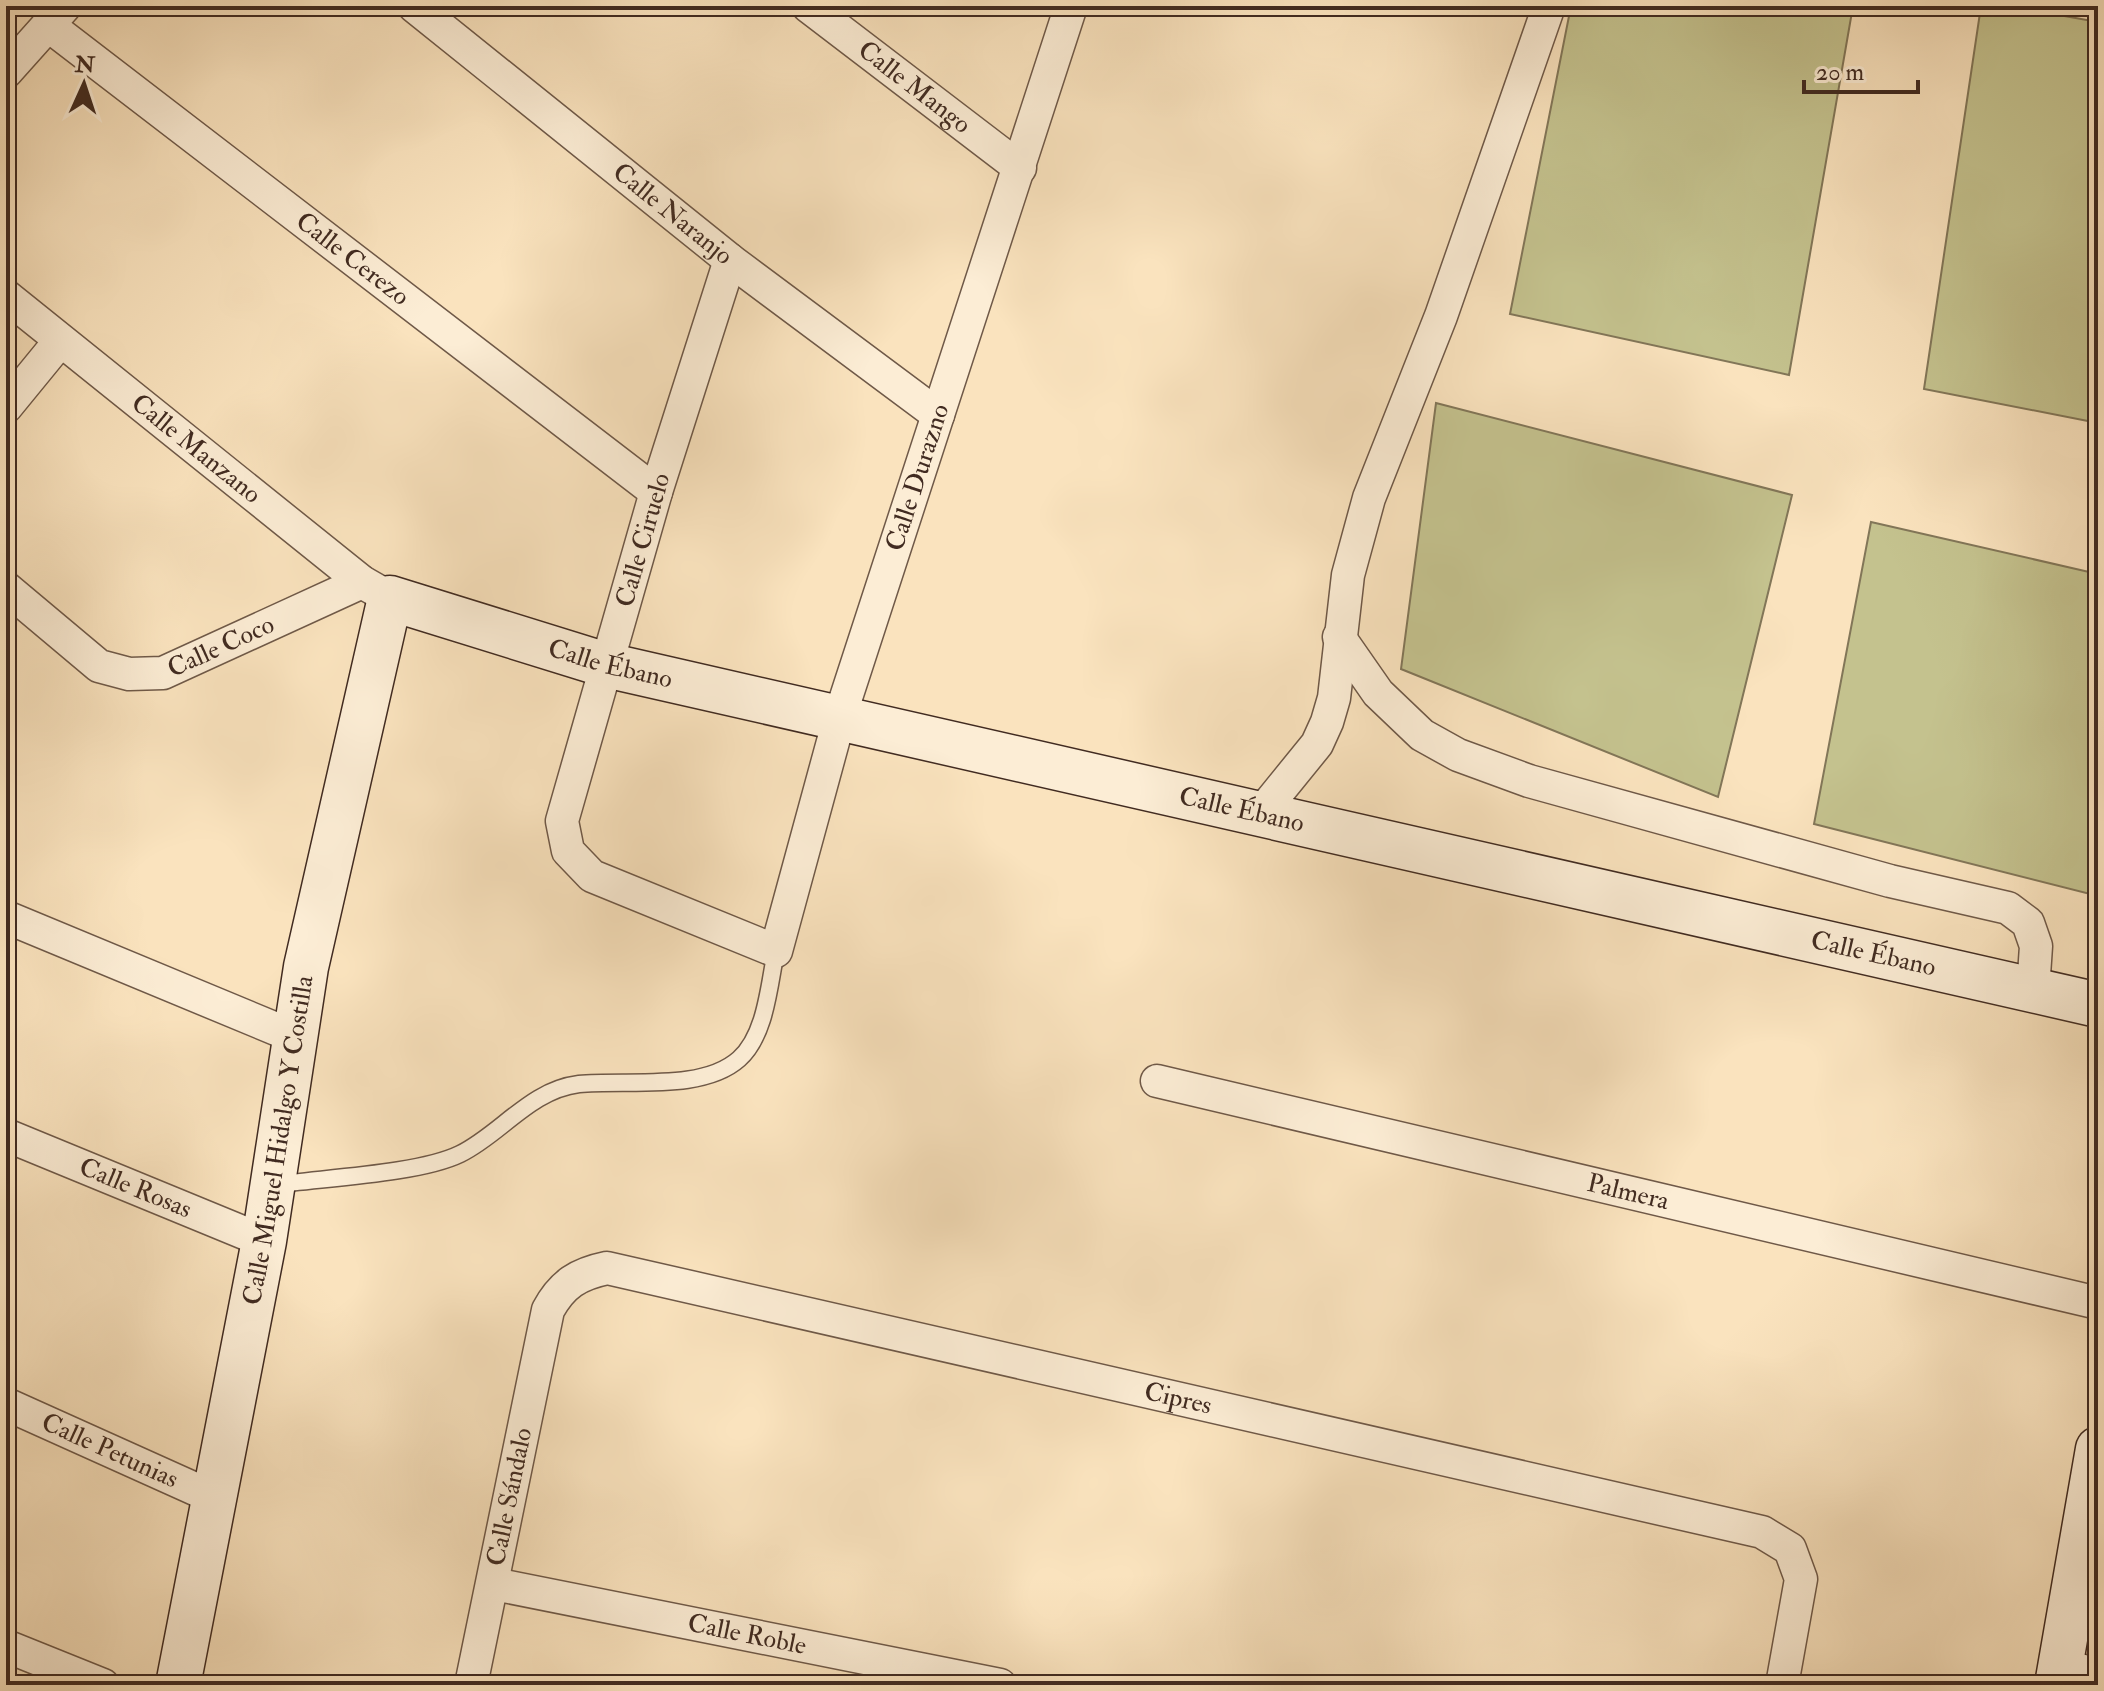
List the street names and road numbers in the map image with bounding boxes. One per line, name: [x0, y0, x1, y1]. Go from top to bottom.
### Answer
street label: Calle Mango: [852, 34, 977, 141]
street label: Calle Naranjo: [606, 156, 739, 272]
street label: Calle Cerezo: [289, 205, 416, 313]
street label: Calle Manzano: [125, 387, 268, 511]
street label: Calle Durazno: [879, 400, 956, 555]
street label: Calle Ciruelo: [609, 469, 677, 611]
street label: Calle Coco: [162, 608, 279, 685]
street label: Calle Ébano: [544, 632, 675, 696]
street label: Calle Ébano: [1176, 780, 1307, 840]
street label: Calle Ébano: [1808, 924, 1939, 984]
street label: Calle Miguel Hidalgo Y Costilla: [236, 973, 321, 1308]
street label: Calle Rosas: [75, 1151, 197, 1226]
street label: Palmera: [1584, 1167, 1673, 1217]
street label: Cipres: [1141, 1375, 1215, 1422]
street label: Calle Petunias: [37, 1406, 183, 1495]
street label: Calle Sándalo: [480, 1425, 539, 1569]
street label: Calle Roble: [685, 1607, 809, 1662]

